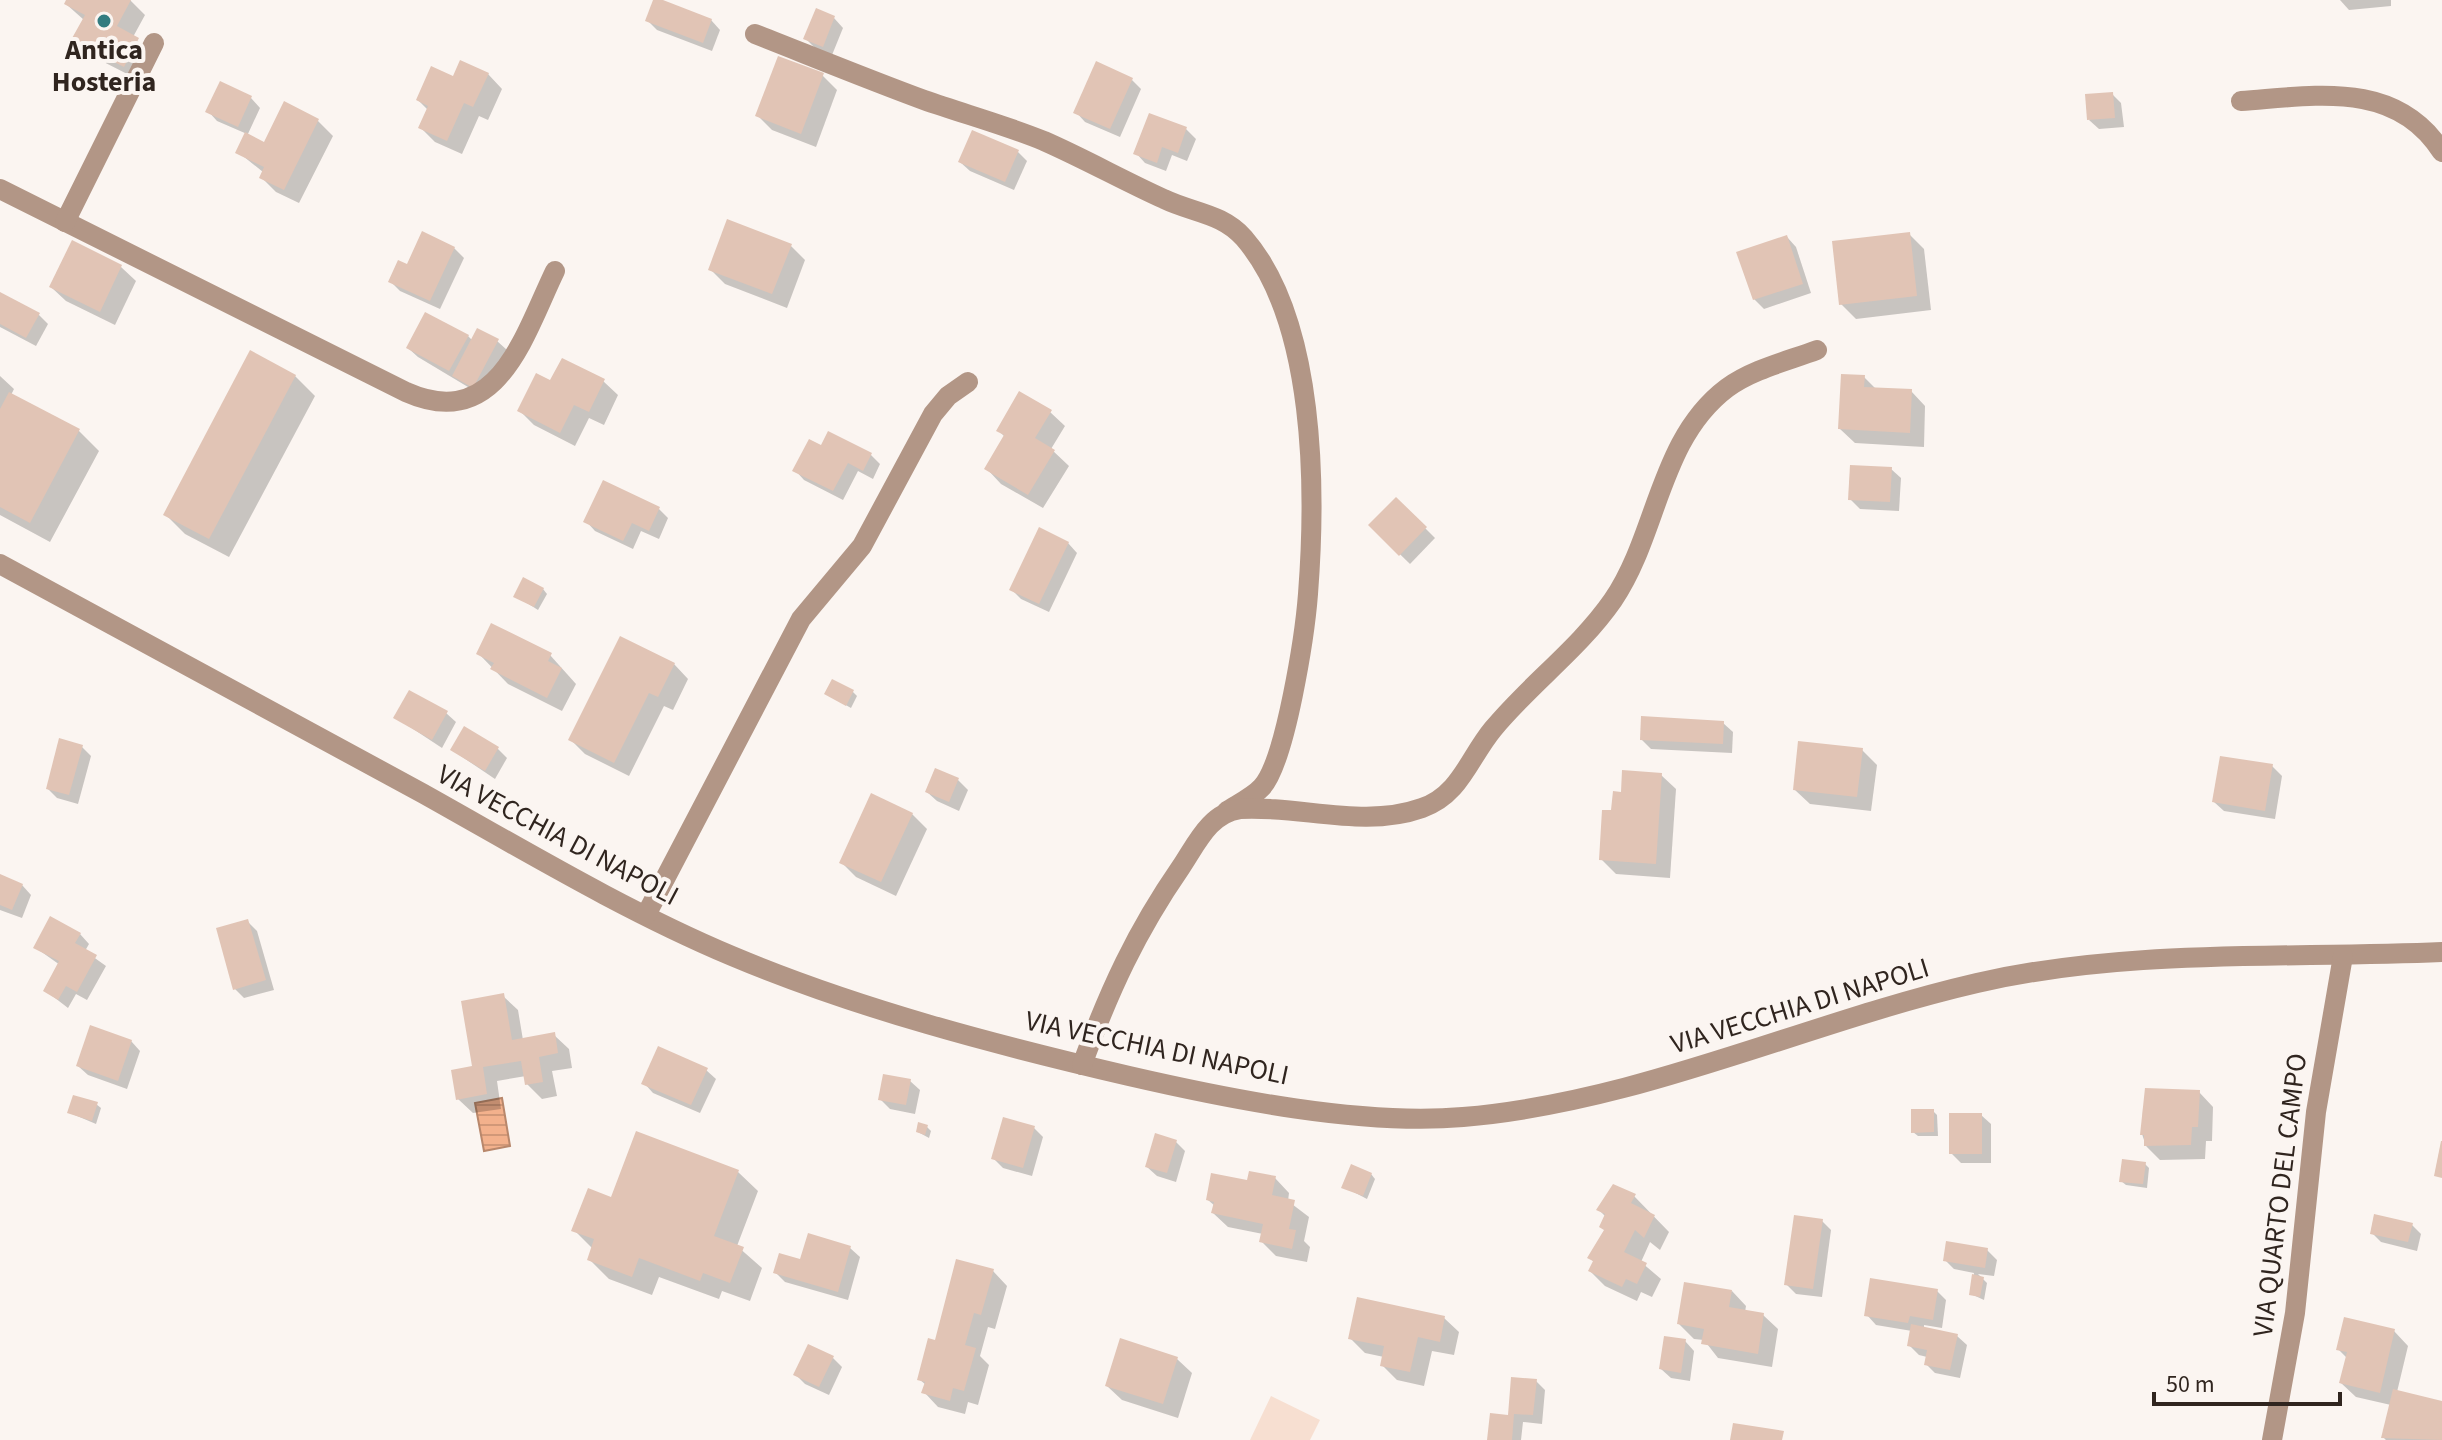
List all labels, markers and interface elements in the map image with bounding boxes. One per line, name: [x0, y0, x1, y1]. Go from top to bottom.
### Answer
marker: Antica Hosteria: [95, 12, 113, 30]
place label: Antica Hosteria: [52, 30, 156, 102]
street label: VIA VECCHIA DI NAPOLI: [430, 754, 686, 916]
street label: VIA VECCHIA DI NAPOLI: [1666, 948, 1934, 1064]
street label: VIA VECCHIA DI NAPOLI: [1022, 1001, 1292, 1095]
street label: VIA QUARTO DEL CAMPO: [2243, 1051, 2317, 1339]
scale bar: [2154, 1356, 2340, 1406]
text: 50 m: [2166, 1367, 2215, 1402]

